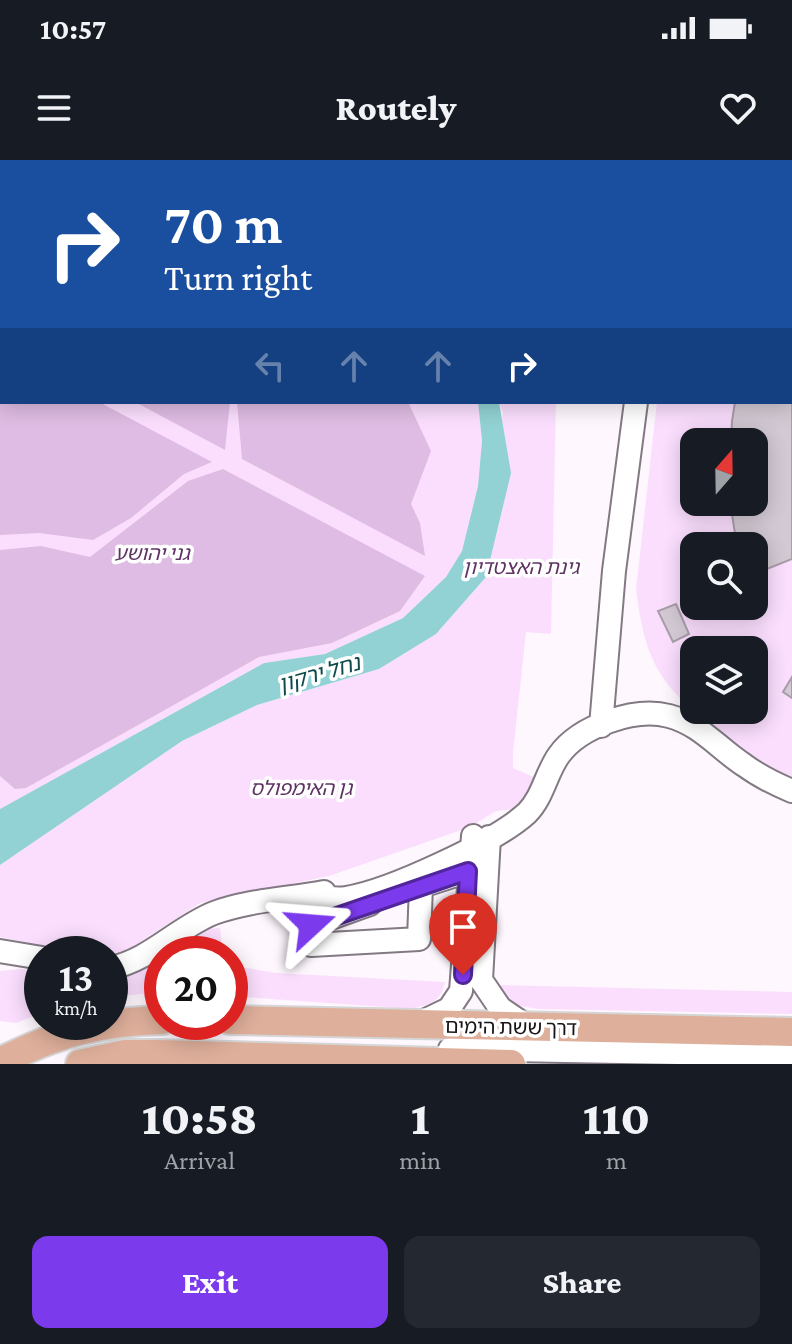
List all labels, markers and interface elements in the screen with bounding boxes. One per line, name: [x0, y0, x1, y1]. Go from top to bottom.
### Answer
text: 10:57: [40, 12, 106, 45]
icon: menu: [32, 86, 76, 130]
icon: heart: [716, 86, 760, 130]
text: Routely: [336, 88, 456, 128]
icon: right: [32, 192, 136, 296]
text: 70 m: [164, 193, 283, 255]
text: Turn right: [164, 258, 312, 298]
icon: left: [248, 344, 292, 388]
icon: ahead: [332, 344, 376, 388]
icon: ahead: [416, 344, 460, 388]
icon: right: [500, 344, 544, 388]
north arrow: [680, 428, 768, 516]
map controls: [680, 428, 768, 724]
button: search: [680, 532, 768, 620]
park label: גני יהושע: [115, 542, 191, 564]
park label: גינת האצטדיון: [463, 556, 580, 578]
button: layers: [680, 636, 768, 724]
water label: נחל ירקון: [275, 649, 364, 697]
park label: גן האימפולס: [250, 777, 353, 799]
position arrow: [269, 883, 353, 967]
pin: [429, 893, 497, 975]
icon: arrive: [441, 905, 485, 949]
speed limit sign: 20: [144, 936, 248, 1040]
text: 13: [59, 955, 93, 1000]
text: km/h: [54, 997, 98, 1019]
street label: דרך ששת הימים: [445, 1015, 577, 1039]
text: 10:58: [142, 1091, 257, 1144]
text: 1: [411, 1091, 429, 1144]
text: 110: [583, 1091, 650, 1144]
text: Arrival: [164, 1146, 235, 1175]
text: min: [399, 1146, 441, 1175]
text: m: [606, 1146, 627, 1175]
button: Exit: [32, 1236, 388, 1328]
button: Share: [404, 1236, 760, 1328]

